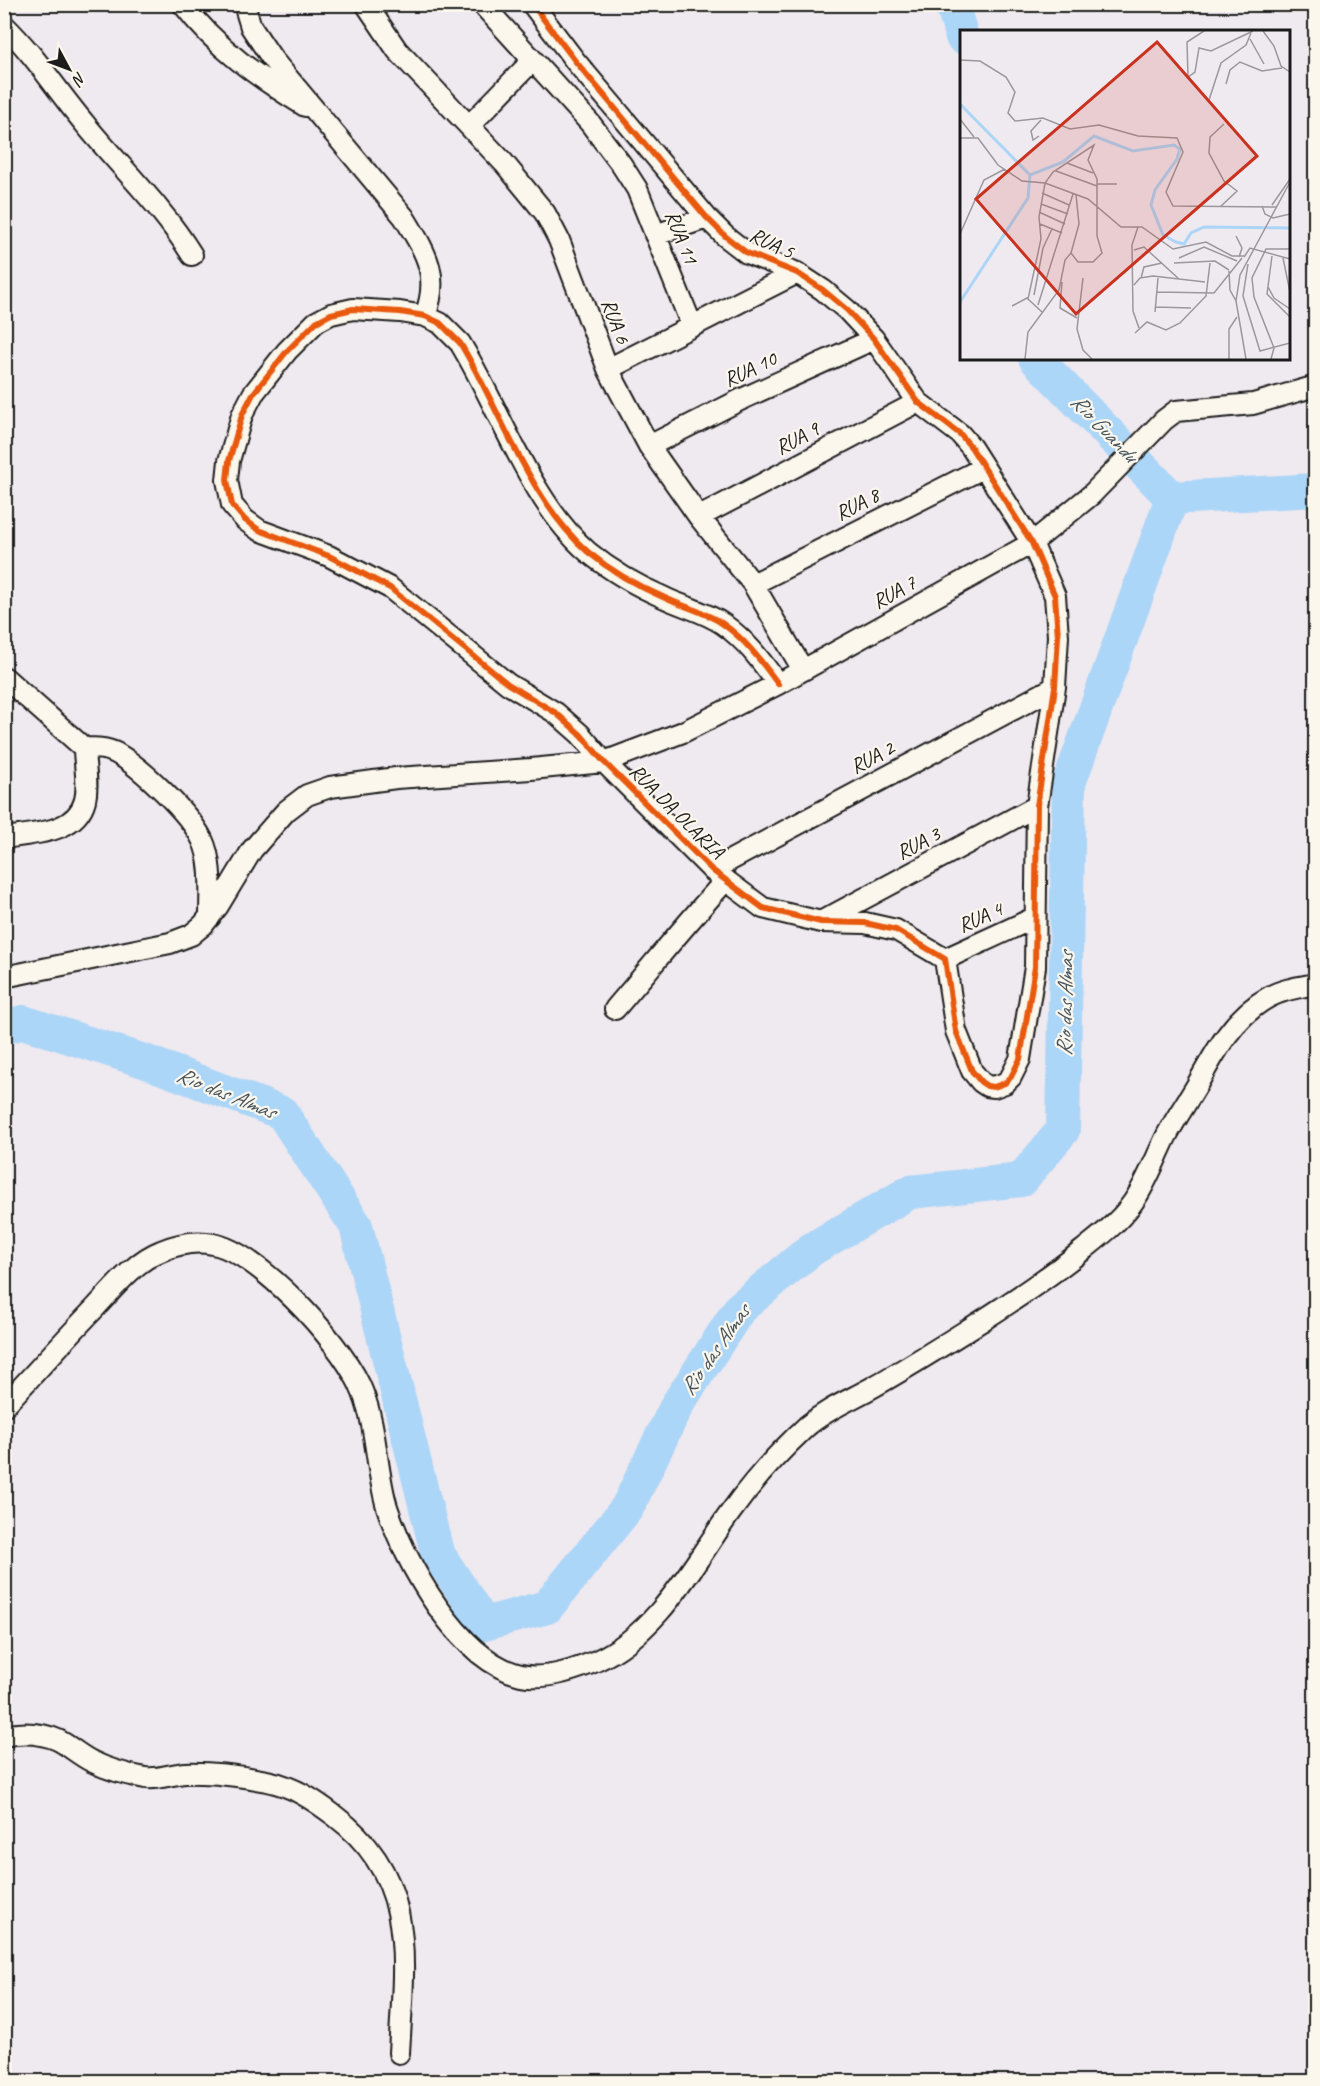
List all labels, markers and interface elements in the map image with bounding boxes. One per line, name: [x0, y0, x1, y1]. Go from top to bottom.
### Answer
inset map: [960, 30, 1290, 360]
north arrow: [39, 39, 99, 99]
text: N: [67, 68, 90, 91]
street label: RUA 11: [660, 206, 705, 269]
street label: RUA 5: [746, 221, 800, 265]
street label: RUA 6: [596, 295, 637, 348]
street label: RUA 10: [719, 345, 782, 393]
water label: Rio Guandu: [1065, 388, 1146, 471]
street label: RUA 9: [771, 415, 825, 460]
street label: RUA 8: [831, 481, 886, 526]
street label: RUA 7: [868, 569, 922, 615]
street label: RUA 2: [846, 734, 900, 779]
street label: RUA DA OLARIA: [624, 758, 731, 865]
street label: RUA 3: [892, 820, 946, 865]
street label: RUA 4: [954, 895, 1009, 938]
water label: Rio das Almas: [1050, 948, 1080, 1056]
water label: Rio das Almas: [173, 1061, 283, 1127]
water label: Rio das Almas: [674, 1297, 758, 1401]

